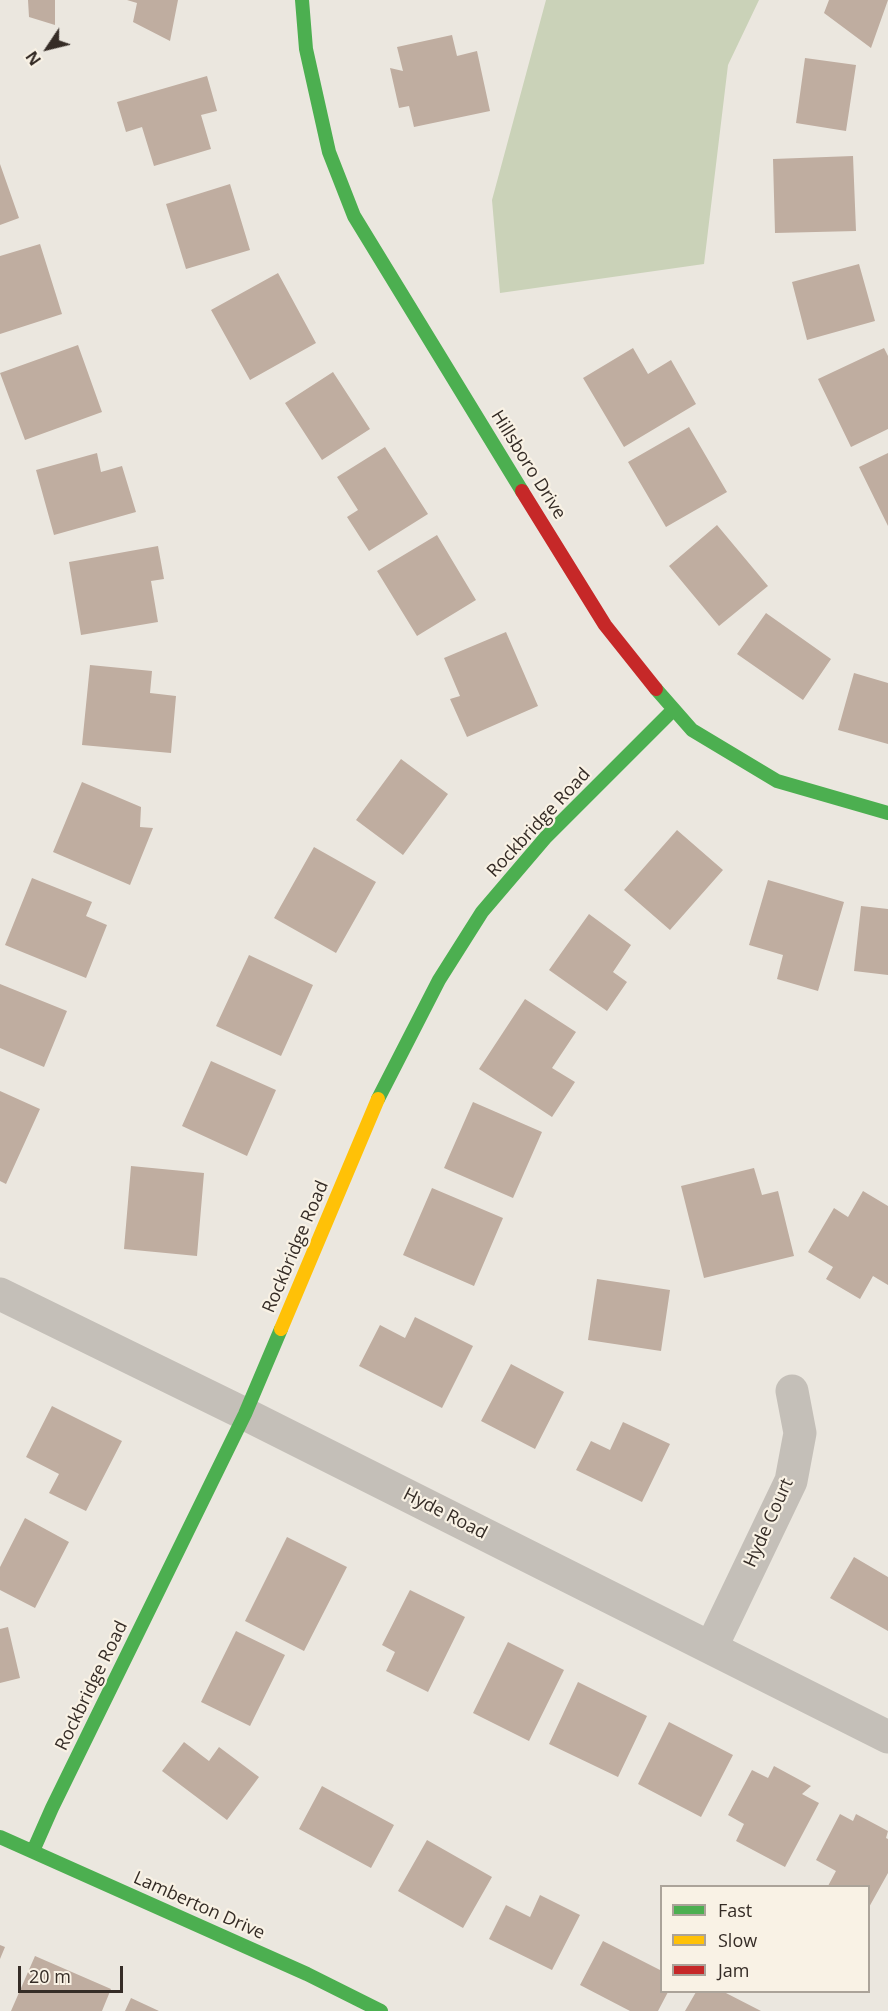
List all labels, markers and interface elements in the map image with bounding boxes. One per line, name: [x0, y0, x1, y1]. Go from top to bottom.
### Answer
north arrow: [18, 18, 78, 78]
text: N: [21, 47, 46, 70]
street label: Hillsboro Drive: [486, 407, 570, 523]
street label: Rockbridge Road: [483, 764, 595, 882]
street label: Rockbridge Road: [258, 1178, 334, 1316]
street label: Hyde Court: [740, 1475, 798, 1571]
street label: Hyde Road: [400, 1484, 490, 1544]
street label: Rockbridge Road: [51, 1618, 133, 1754]
street label: Lamberton Drive: [130, 1867, 268, 1945]
legend: [660, 1885, 870, 1993]
text: Fast: [718, 1898, 752, 1922]
text: Slow: [718, 1928, 757, 1952]
scale bar: [21, 1954, 126, 1992]
text: Jam: [718, 1958, 750, 1982]
text: 20 m: [29, 1964, 71, 1988]

